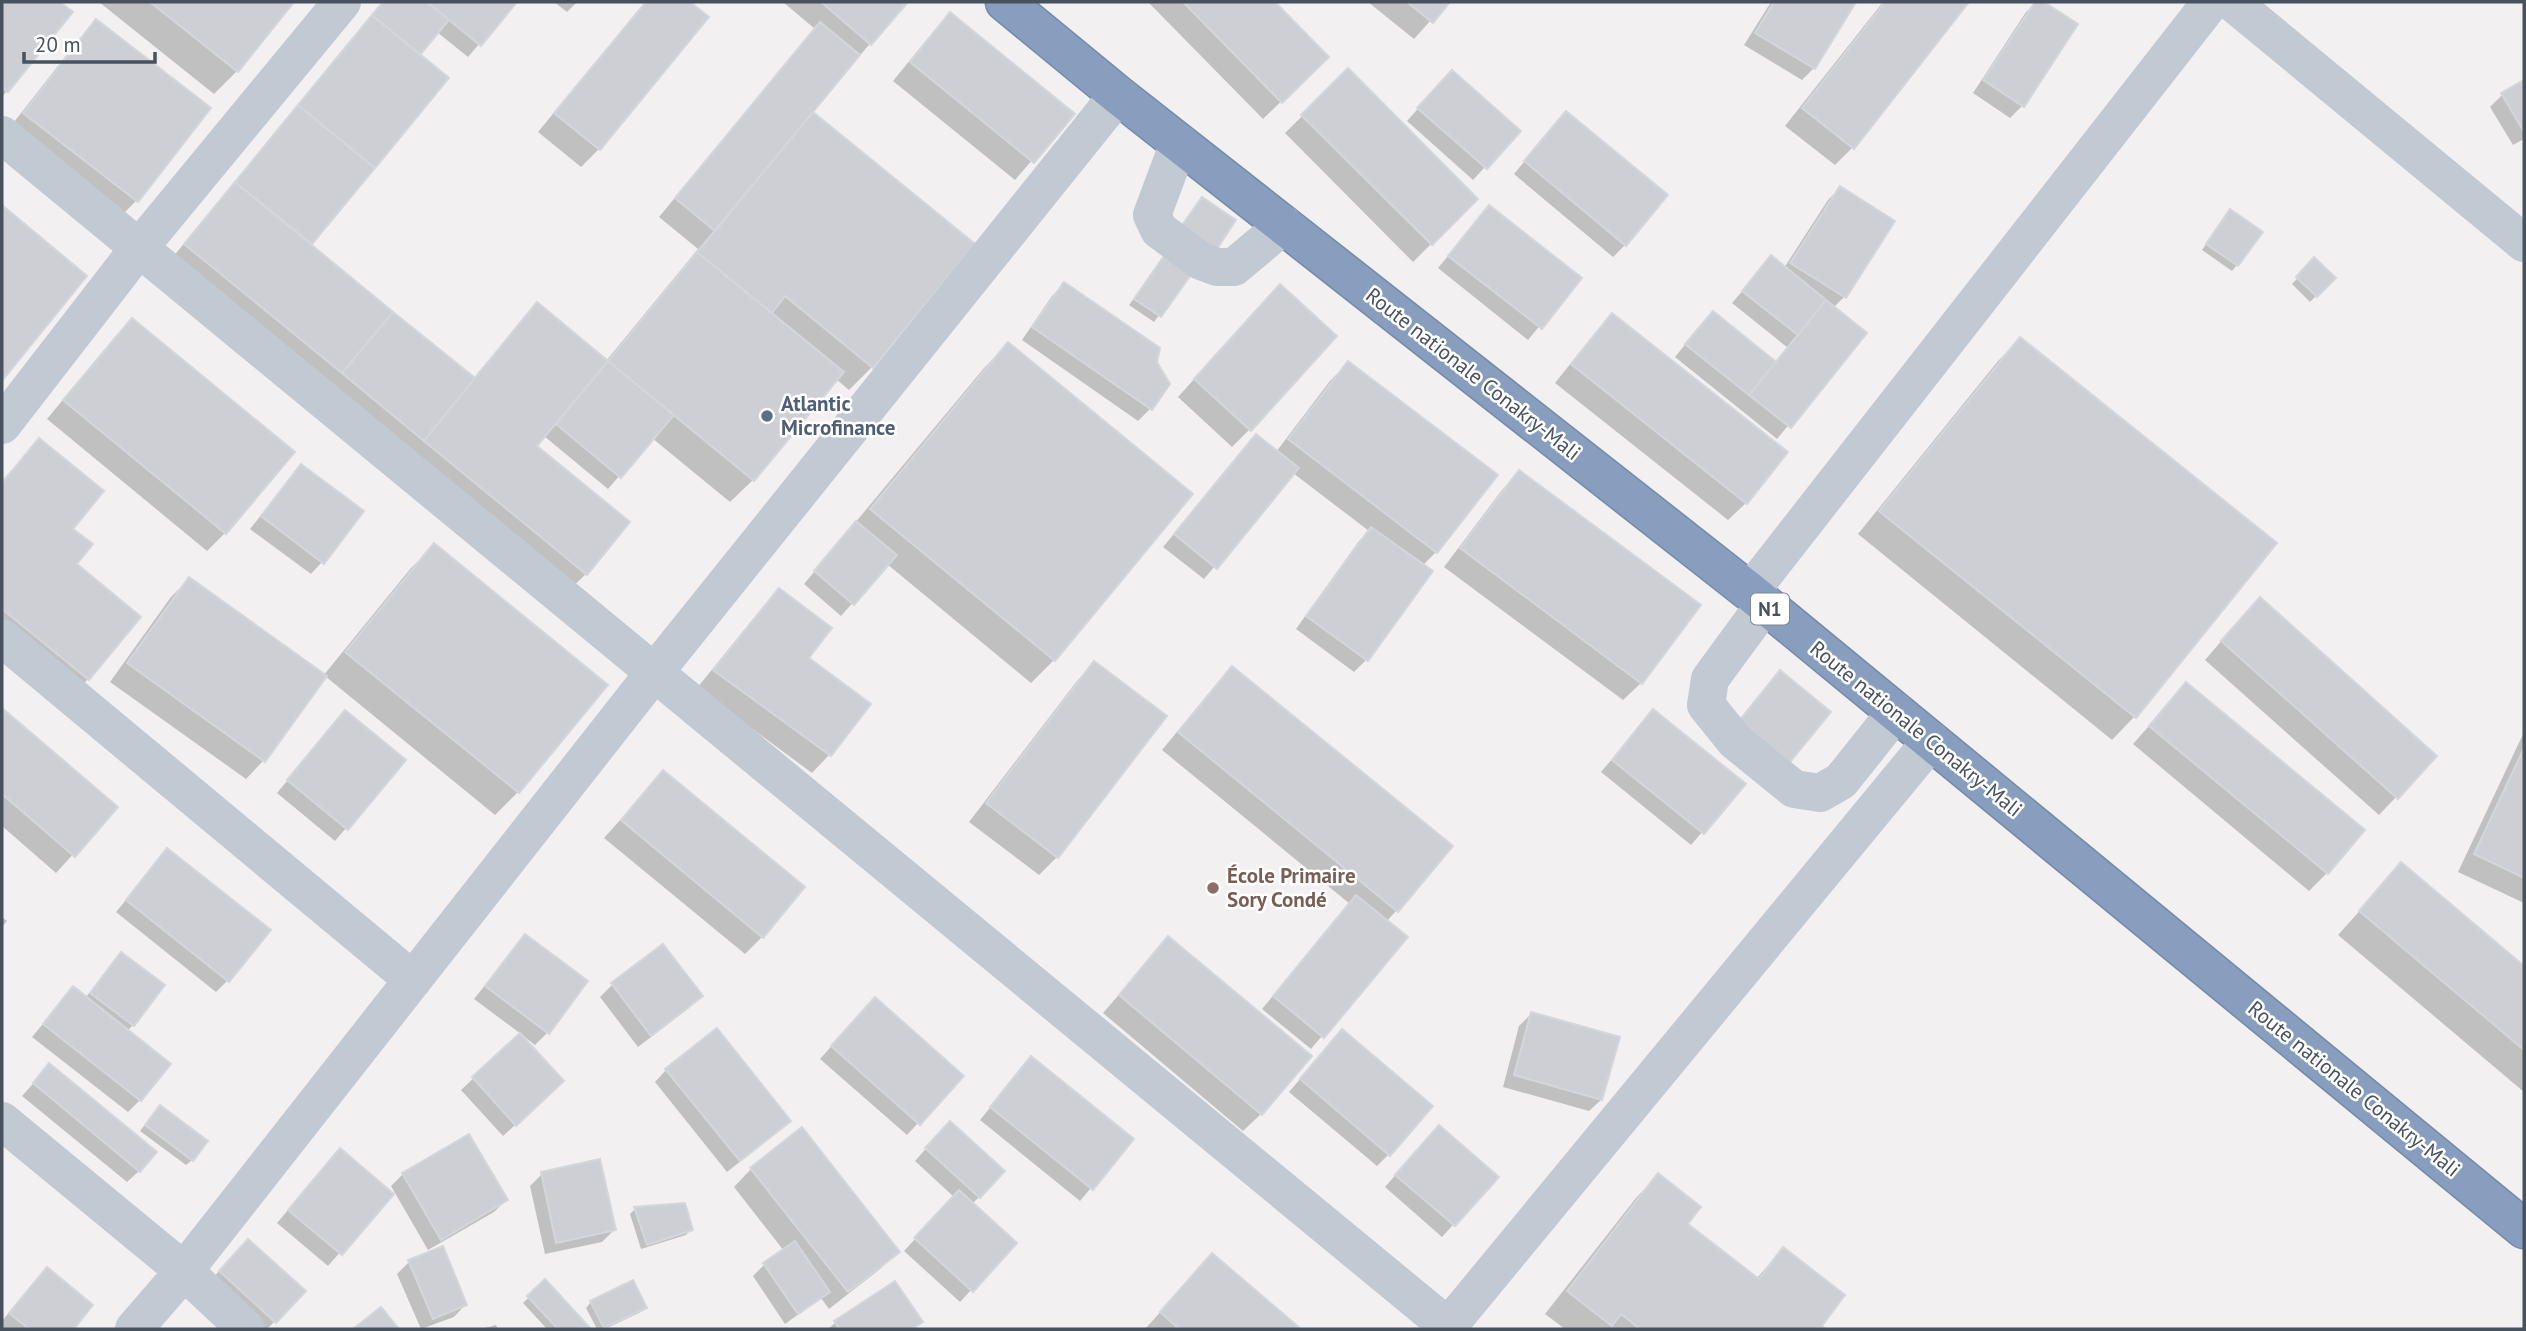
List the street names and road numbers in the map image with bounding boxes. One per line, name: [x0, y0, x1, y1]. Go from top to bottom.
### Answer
street label: Route nationale Conakry-Mali: [1361, 281, 1586, 466]
road number: N1: [1751, 594, 1789, 624]
street label: Route nationale Conakry-Mali: [1805, 635, 2028, 823]
street label: Route nationale Conakry-Mali: [2243, 995, 2466, 1183]

